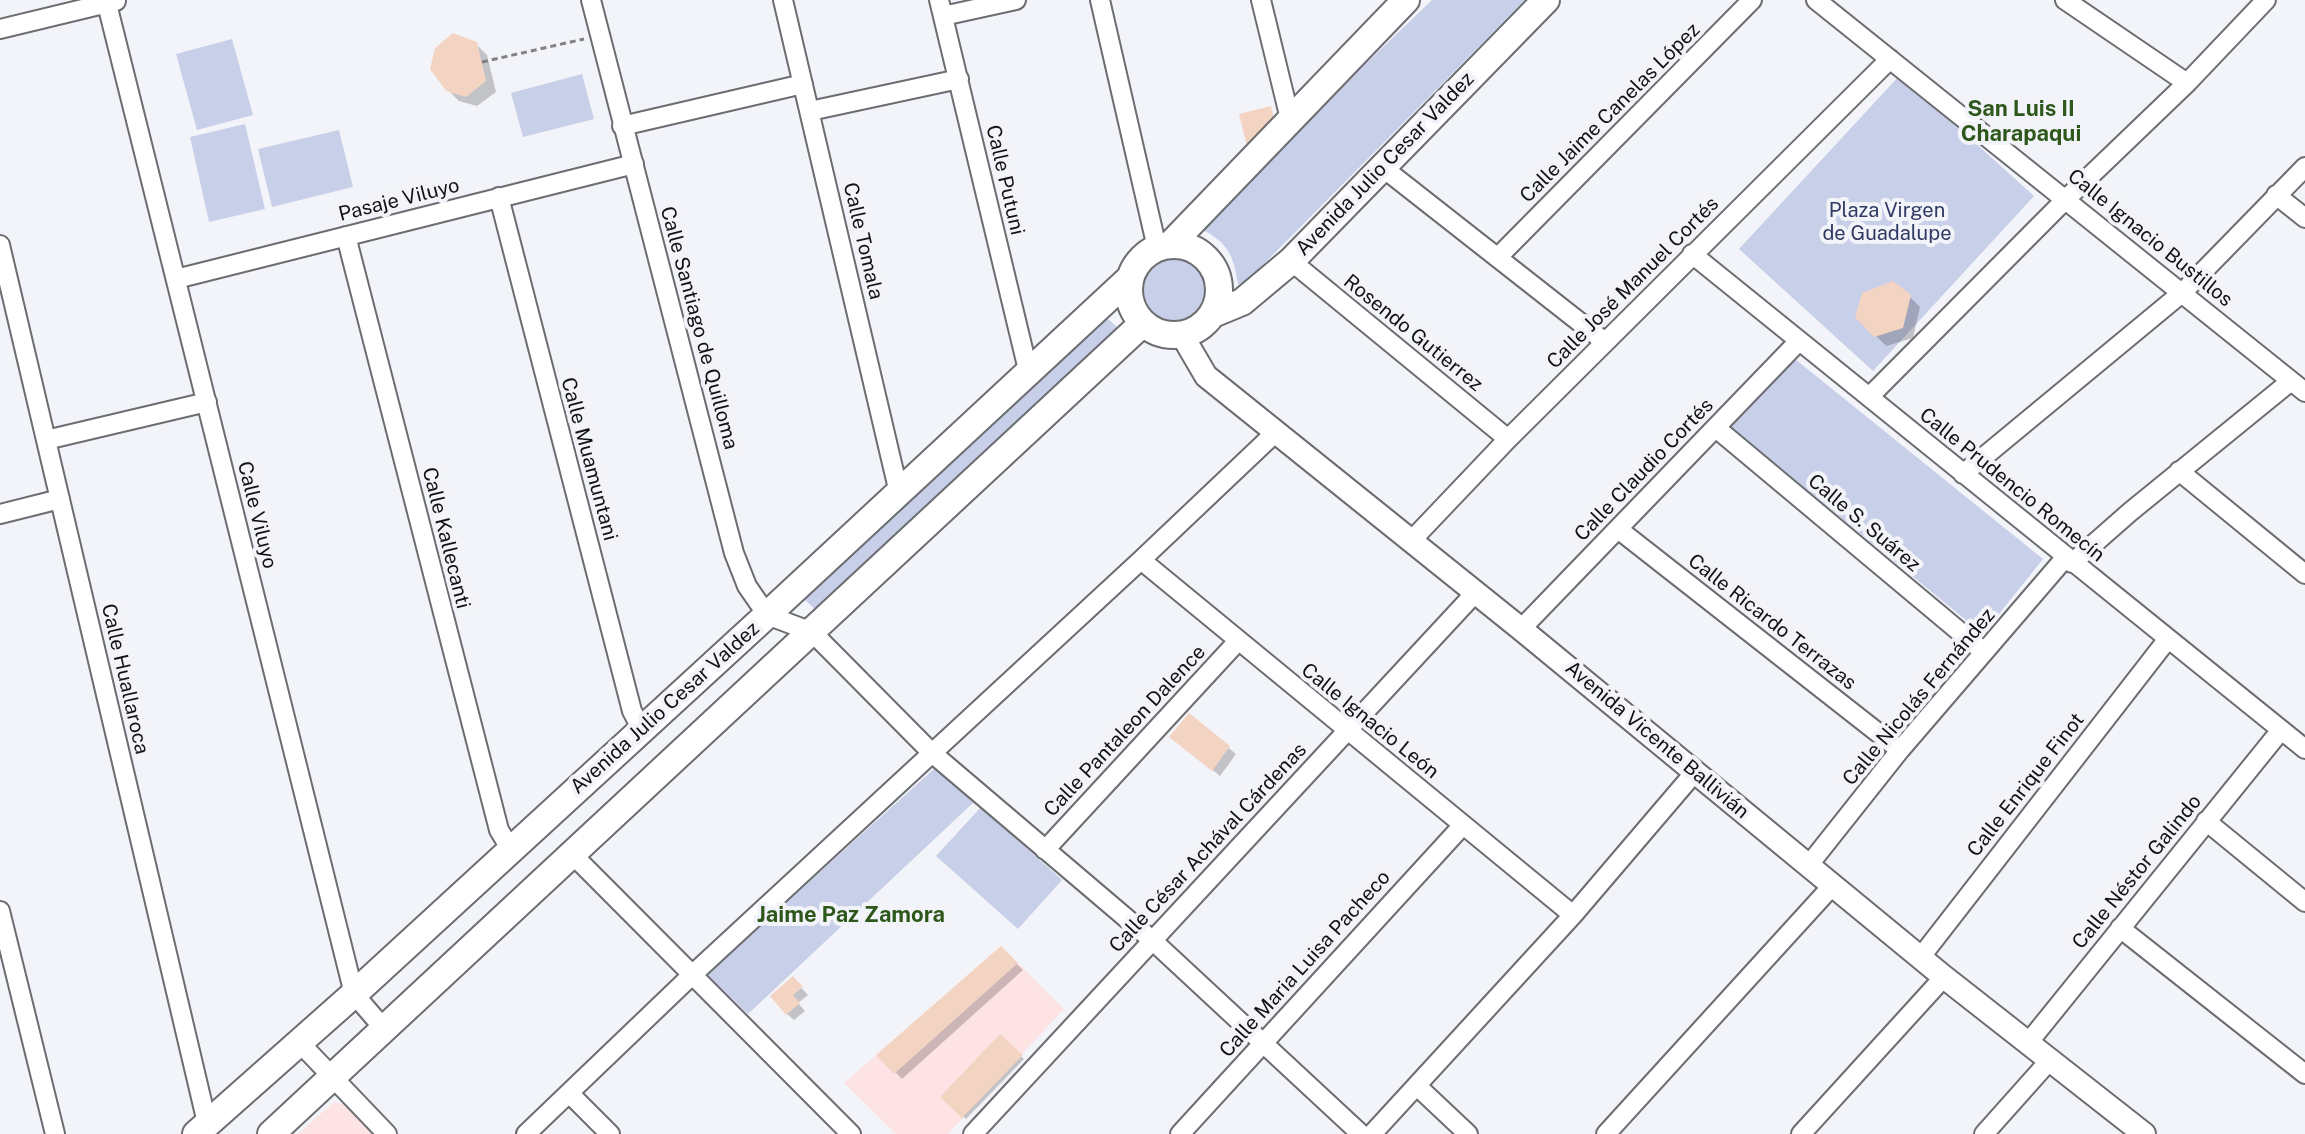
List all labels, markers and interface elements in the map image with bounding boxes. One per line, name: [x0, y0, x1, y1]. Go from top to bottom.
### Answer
street label: Calle Jaime Canelas López: [1515, 18, 1705, 208]
street label: Avenida Julio Cesar Valdez: [1291, 67, 1479, 261]
district label: San Luis II Charapaqui: [1961, 96, 2081, 148]
street label: Calle Putuni: [981, 123, 1029, 237]
street label: Calle Ignacio Bustillos: [2063, 164, 2237, 312]
street label: Pasaje Viluyo: [336, 173, 462, 227]
street label: Calle Tomala: [838, 180, 888, 302]
street label: Calle José Manuel Cortés: [1542, 192, 1724, 374]
park label: Plaza Virgen de Guadalupe: [1822, 199, 1952, 246]
street label: Calle Santiago de Quilloma: [655, 204, 743, 452]
street label: Rosendo Gutierrez: [1339, 270, 1487, 396]
street label: Calle Muamuntani: [556, 375, 622, 543]
street label: Calle Claudio Cortés: [1570, 394, 1718, 546]
street label: Calle Prudencio Romecín: [1915, 403, 2109, 567]
street label: Calle Viluyo: [232, 459, 282, 571]
street label: Calle Kallecanti: [417, 465, 475, 611]
street label: Calle S. Suárez: [1803, 469, 1925, 577]
street label: Calle Ricardo Terrazas: [1683, 549, 1861, 695]
street label: Calle Huallaroca: [96, 601, 154, 757]
street label: Calle Nicolás Fernández: [1838, 604, 2000, 790]
street label: Avenida Julio Cesar Valdez: [566, 617, 764, 799]
street label: Calle Pantaleon Dalence: [1039, 640, 1211, 822]
street label: Avenida Vicente Ballivián: [1560, 656, 1754, 824]
street label: Calle Ignacio León: [1296, 658, 1444, 784]
street label: Calle Enrique Finot: [1963, 708, 2089, 862]
street label: Calle César Achával Cárdenas: [1104, 738, 1312, 958]
street label: Calle Néstor Galindo: [2067, 790, 2207, 954]
street label: Calle Maria Luisa Pacheco: [1215, 866, 1395, 1062]
district label: Jaime Paz Zamora: [757, 902, 945, 928]

